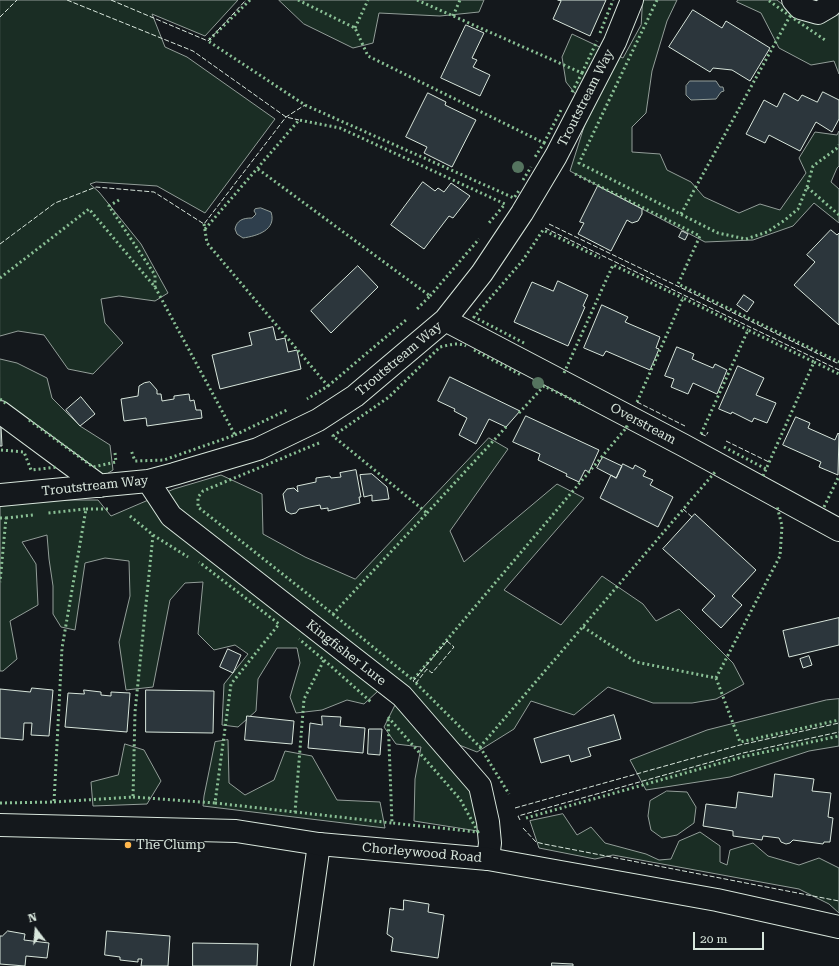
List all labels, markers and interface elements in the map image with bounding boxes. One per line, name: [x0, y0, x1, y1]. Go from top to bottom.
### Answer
street label: Troutstream Way: [555, 47, 617, 149]
street label: Troutstream Way: [353, 319, 445, 399]
street label: Overstream: [607, 400, 679, 448]
street label: Troutstream Way: [41, 473, 149, 499]
street label: Kingfisher Lure: [303, 617, 389, 689]
place label: The Clump: [136, 837, 205, 853]
marker: The Clump: [123, 840, 133, 850]
street label: Chorleywood Road: [362, 840, 482, 866]
north arrow: [16, 910, 56, 950]
text: N: [27, 911, 38, 925]
scale bar: [695, 924, 766, 950]
text: 20 m: [700, 932, 727, 946]

